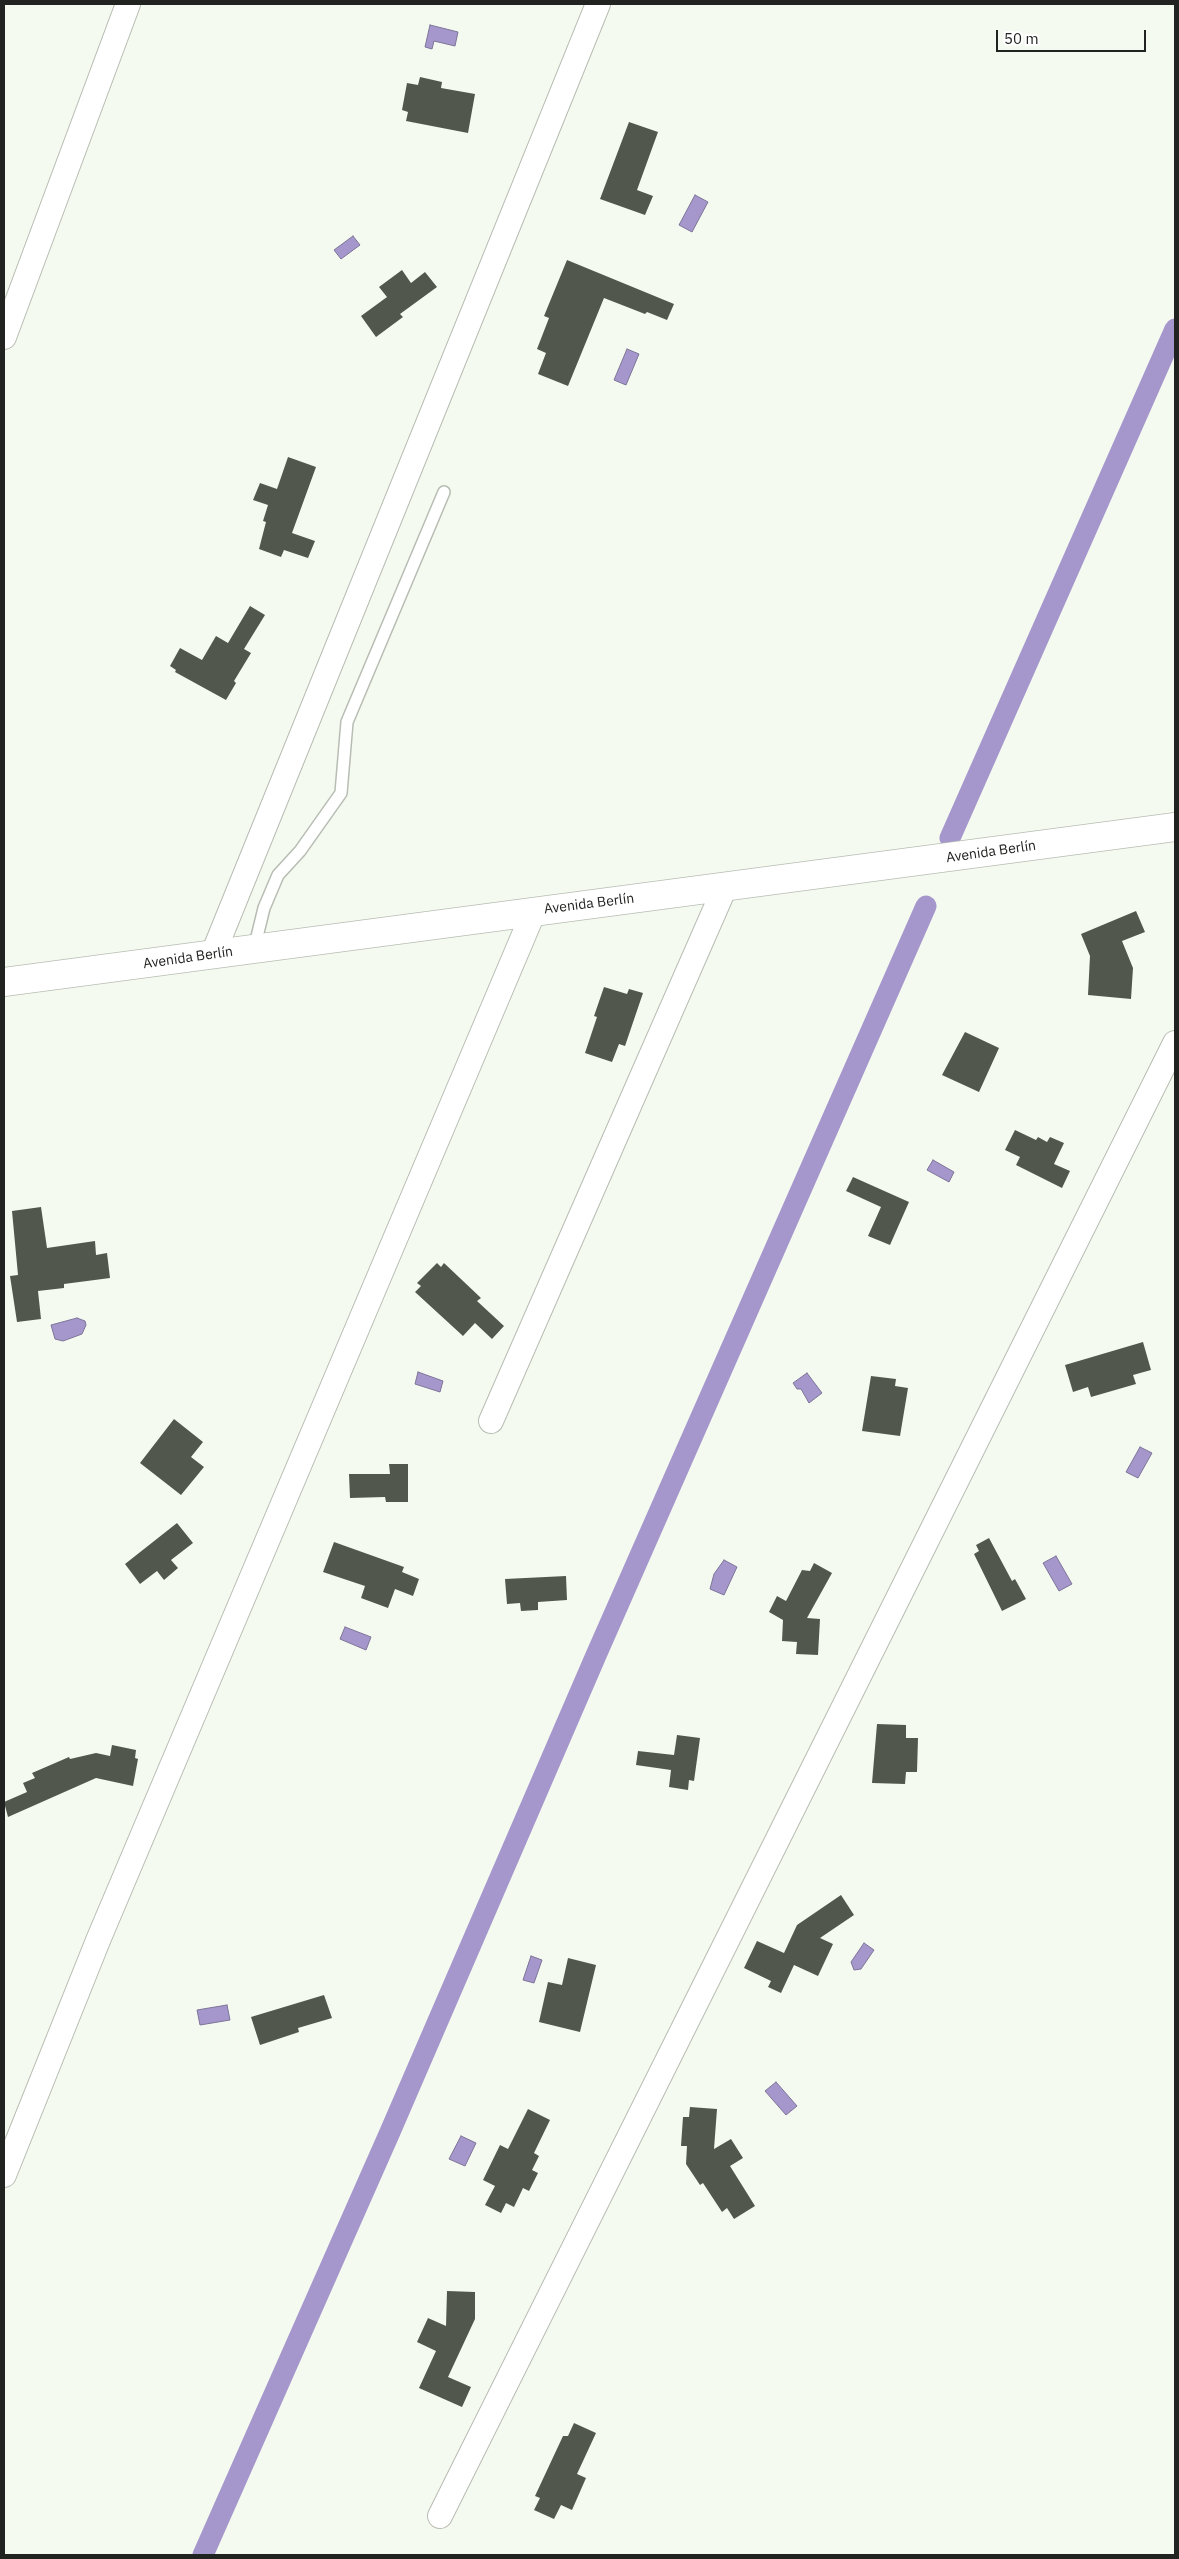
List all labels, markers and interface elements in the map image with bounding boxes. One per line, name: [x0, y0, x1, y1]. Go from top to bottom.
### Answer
scale bar: [999, 20, 1149, 52]
text: 50 m: [1004, 29, 1039, 48]
street label: Avenida Berlín: [945, 837, 1037, 867]
street label: Avenida Berlín: [543, 890, 635, 918]
street label: Avenida Berlín: [142, 943, 234, 973]

